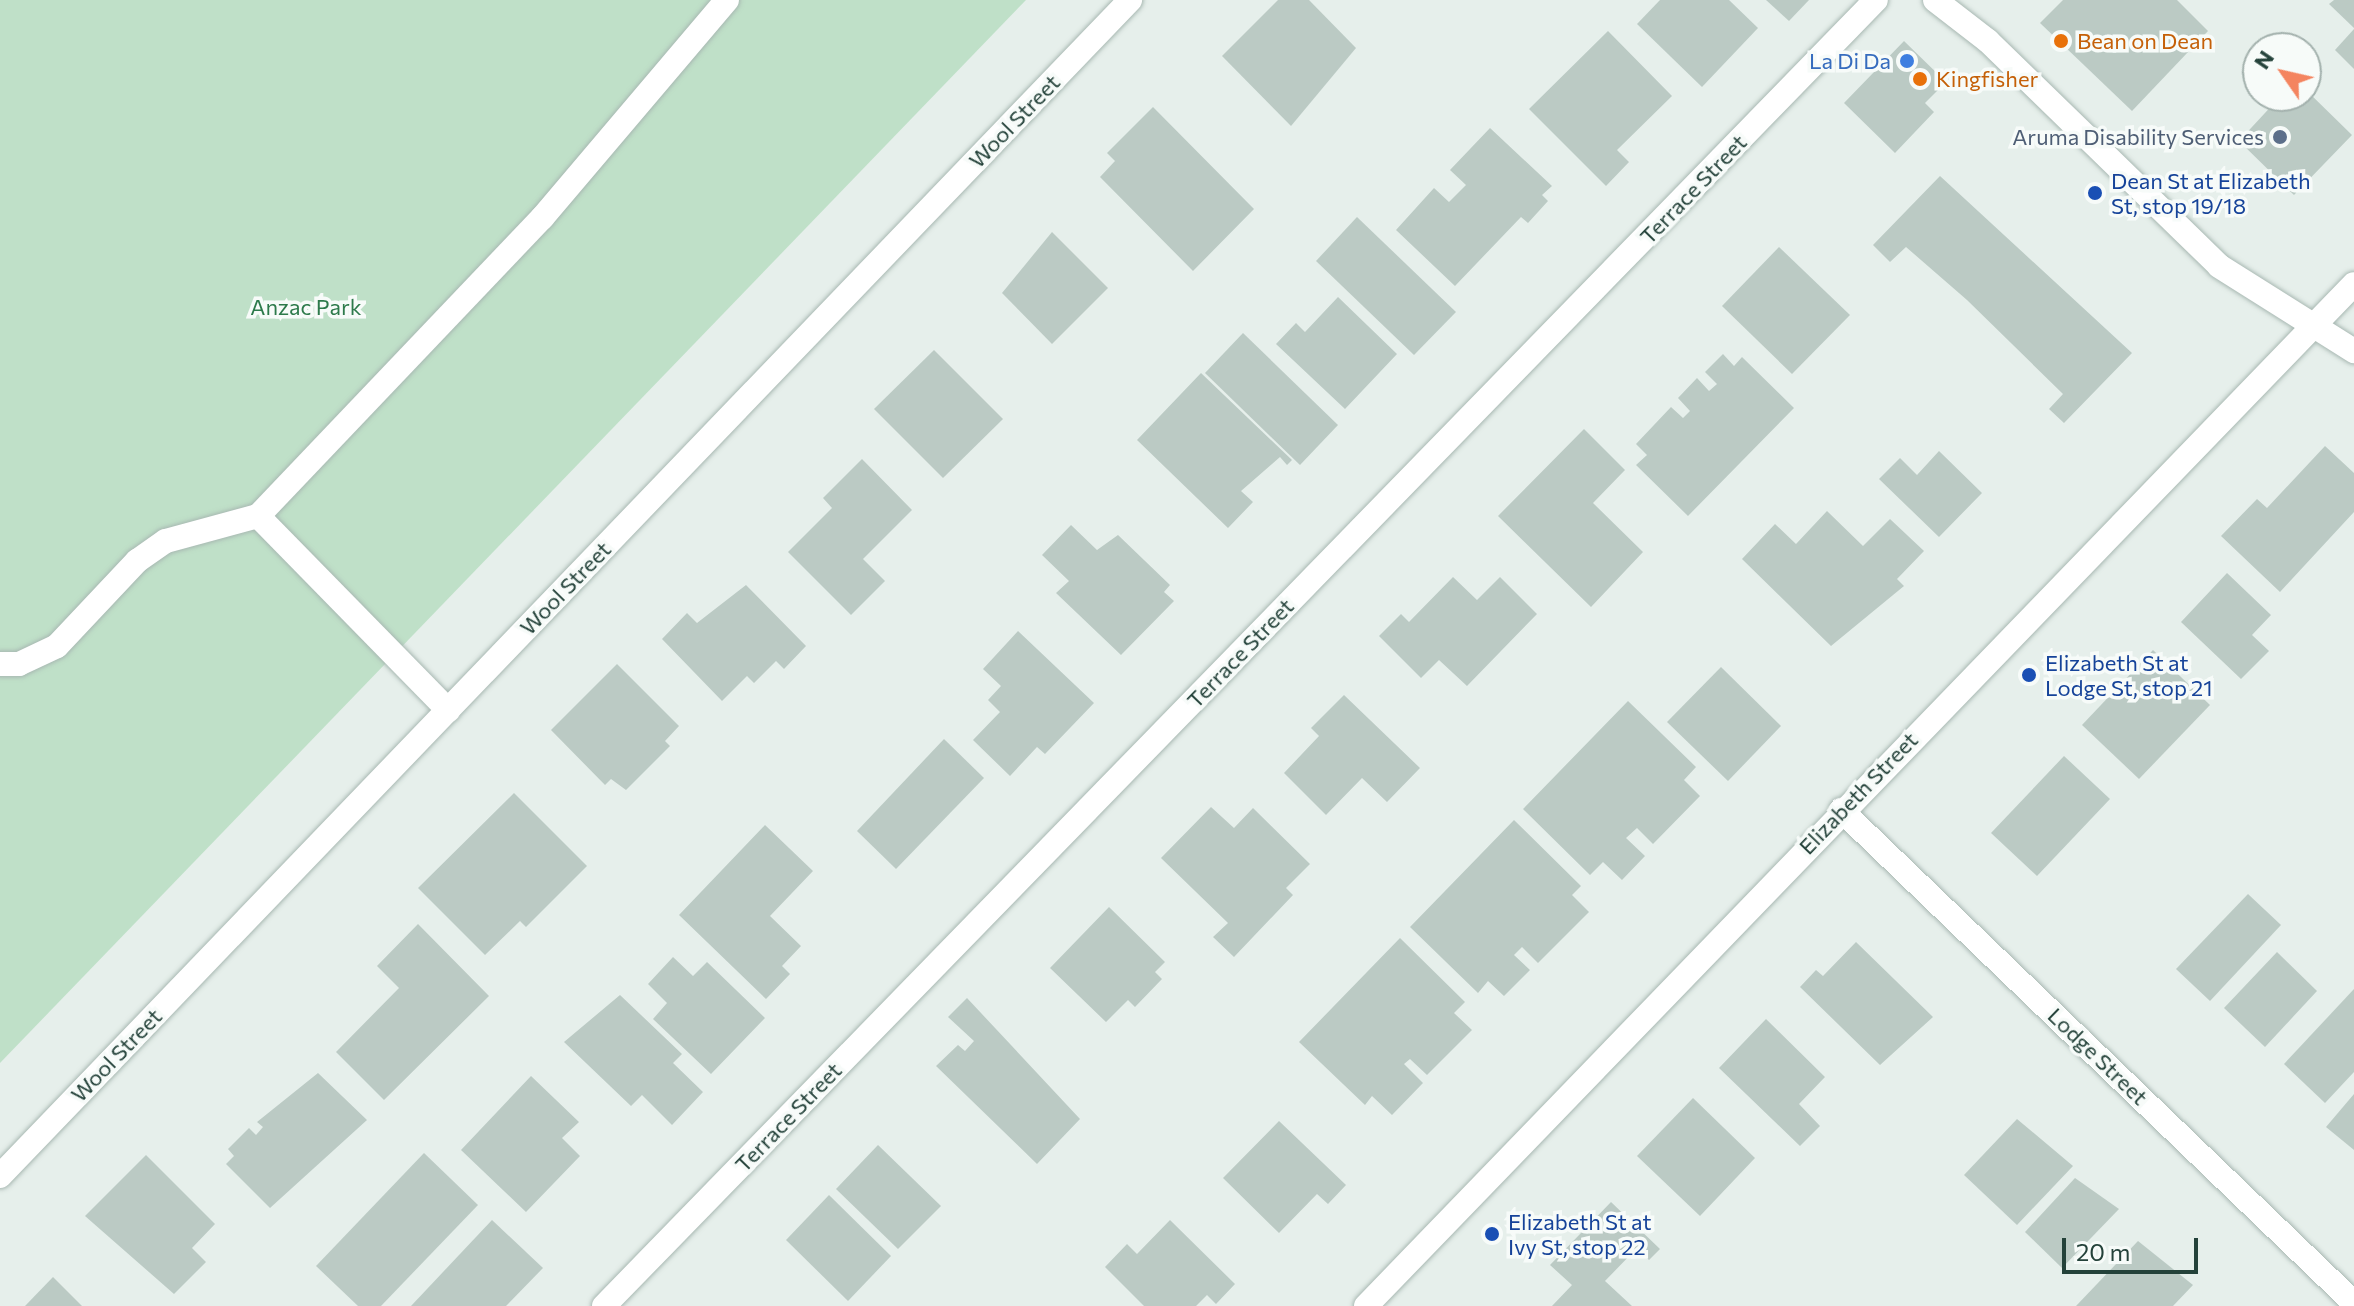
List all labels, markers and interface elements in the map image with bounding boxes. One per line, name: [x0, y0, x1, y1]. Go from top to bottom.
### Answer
place label: Bean on Dean: [2077, 28, 2213, 54]
marker: Bean on Dean: [2052, 32, 2070, 50]
north arrow: [2242, 32, 2322, 112]
text: N: [2248, 45, 2279, 74]
place label: La Di Da: [1809, 48, 1891, 74]
marker: La Di Da: [1898, 52, 1916, 70]
place label: Kingfisher: [1936, 66, 2038, 92]
street label: Wool Street: [963, 69, 1065, 173]
marker: Kingfisher: [1911, 70, 1929, 88]
place label: Aruma Disability Services: [2012, 124, 2264, 150]
marker: Aruma Disability Services: [2271, 128, 2289, 146]
street label: Terrace Street: [1634, 129, 1752, 249]
place label: Dean St at Elizabeth St, stop 19/18: [2111, 167, 2311, 218]
marker: Dean St at Elizabeth St, stop 19/18: [2086, 184, 2104, 202]
park label: Anzac Park: [250, 294, 362, 320]
street label: Wool Street: [514, 536, 616, 640]
street label: Terrace Street: [1181, 593, 1299, 713]
place label: Elizabeth St at Lodge St, stop 21: [2045, 649, 2213, 700]
marker: Elizabeth St at Lodge St, stop 21: [2020, 666, 2038, 684]
street label: Elizabeth Street: [1793, 727, 1923, 859]
street label: Lodge Street: [2043, 1002, 2153, 1110]
street label: Wool Street: [65, 1003, 167, 1107]
street label: Terrace Street: [729, 1057, 847, 1177]
place label: Elizabeth St at Ivy St, stop 22: [1508, 1208, 1651, 1260]
scale bar: [2066, 1222, 2202, 1272]
marker: Elizabeth St at Ivy St, stop 22: [1483, 1225, 1501, 1243]
text: 20 m: [2076, 1237, 2130, 1266]

